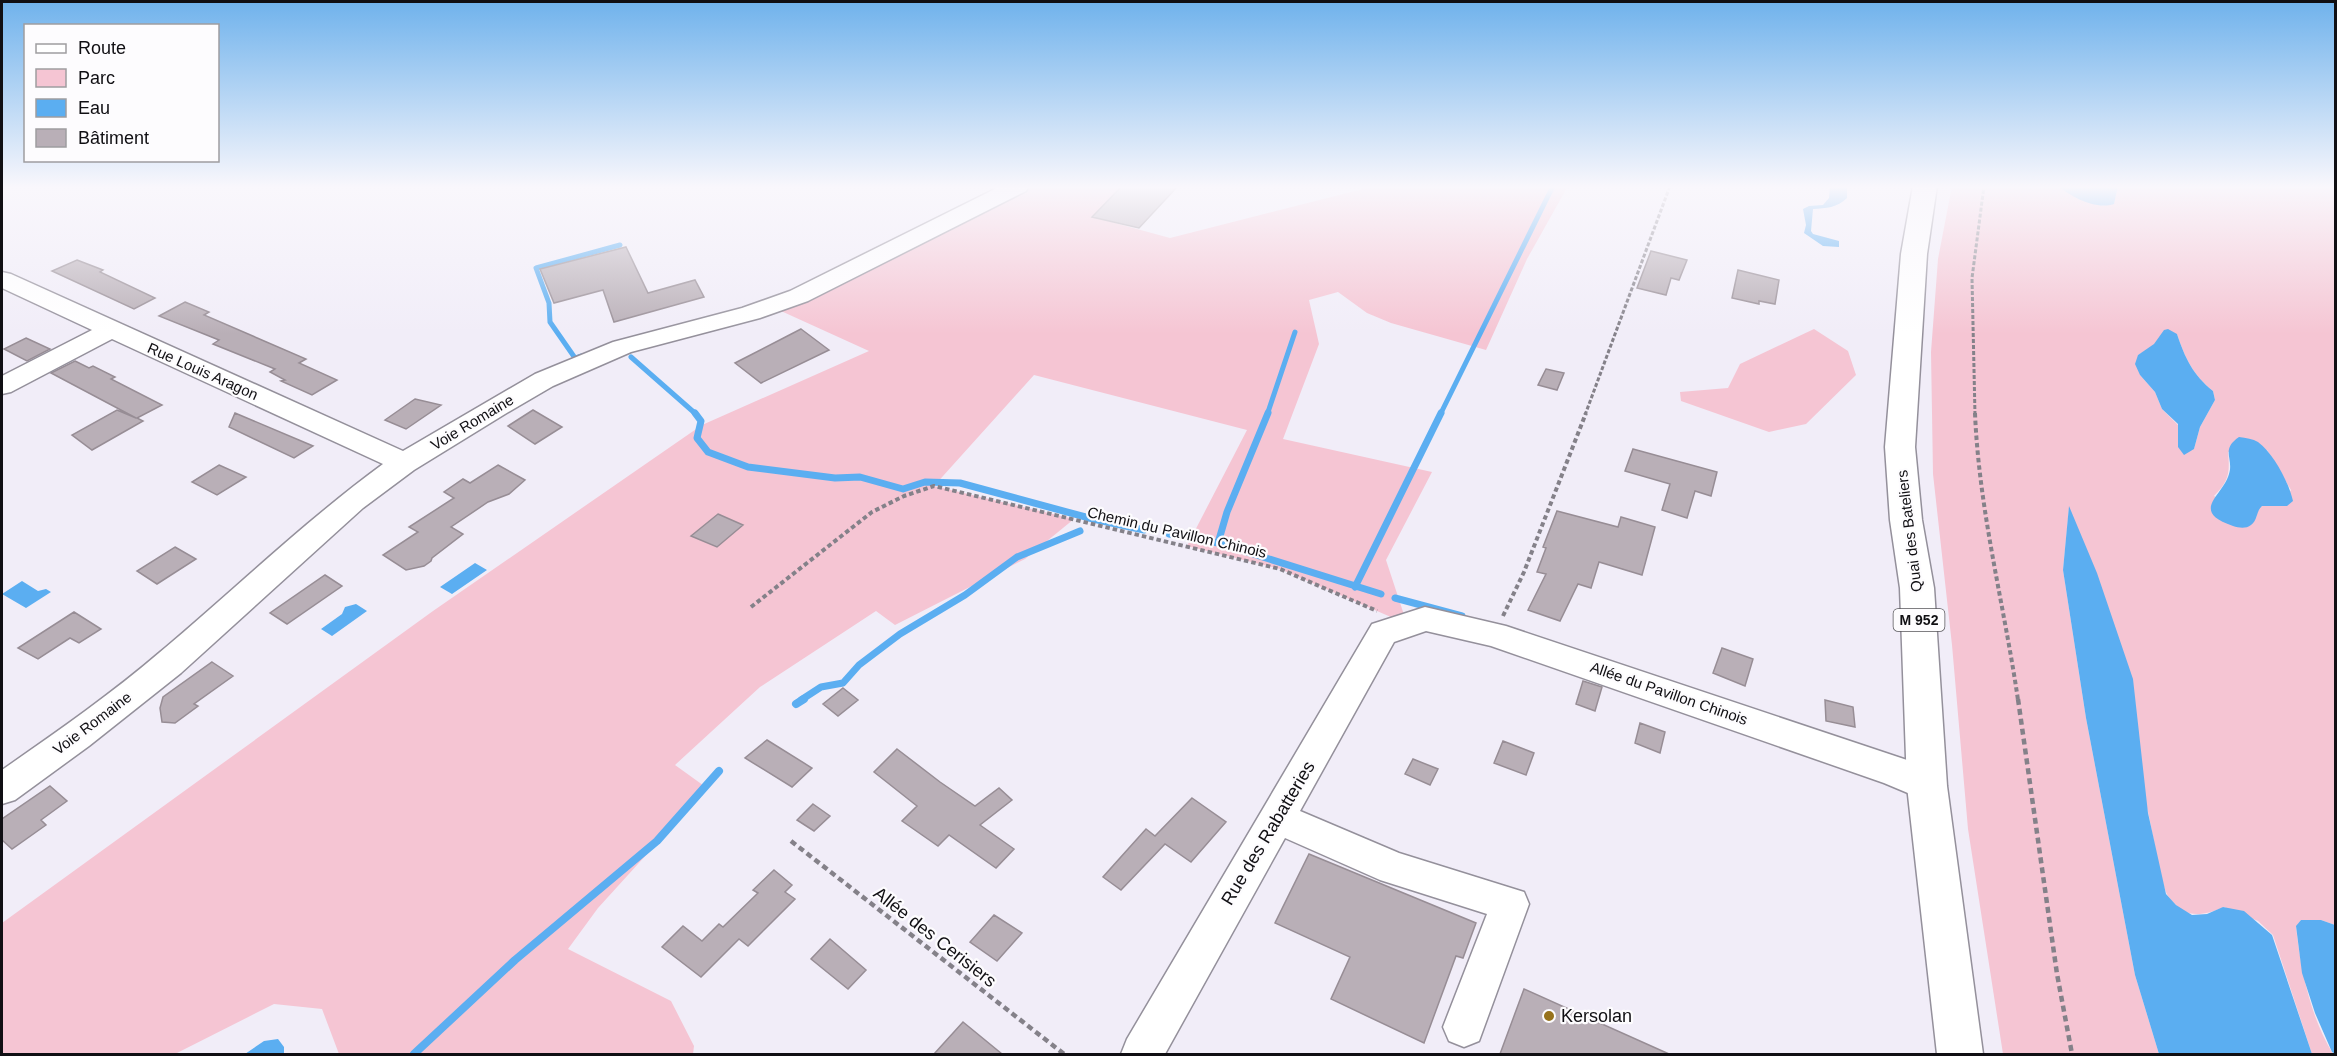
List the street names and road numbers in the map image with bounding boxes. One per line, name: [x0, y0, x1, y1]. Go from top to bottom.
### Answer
street label: Rue Louis Aragon: [145, 339, 261, 403]
street label: Voie Romaine: [428, 391, 516, 453]
street label: Quai des Bateliers: [1893, 469, 1925, 593]
street label: Chemin du Pavillon Chinois: [1086, 503, 1268, 561]
road number: M 952: [1894, 609, 1944, 631]
street label: Allée du Pavillon Chinois: [1588, 658, 1750, 728]
street label: Voie Romaine: [50, 688, 134, 758]
street label: Rue des Rabatteries: [1217, 758, 1319, 908]
street label: Allée des Cerisiers: [870, 883, 1000, 991]

